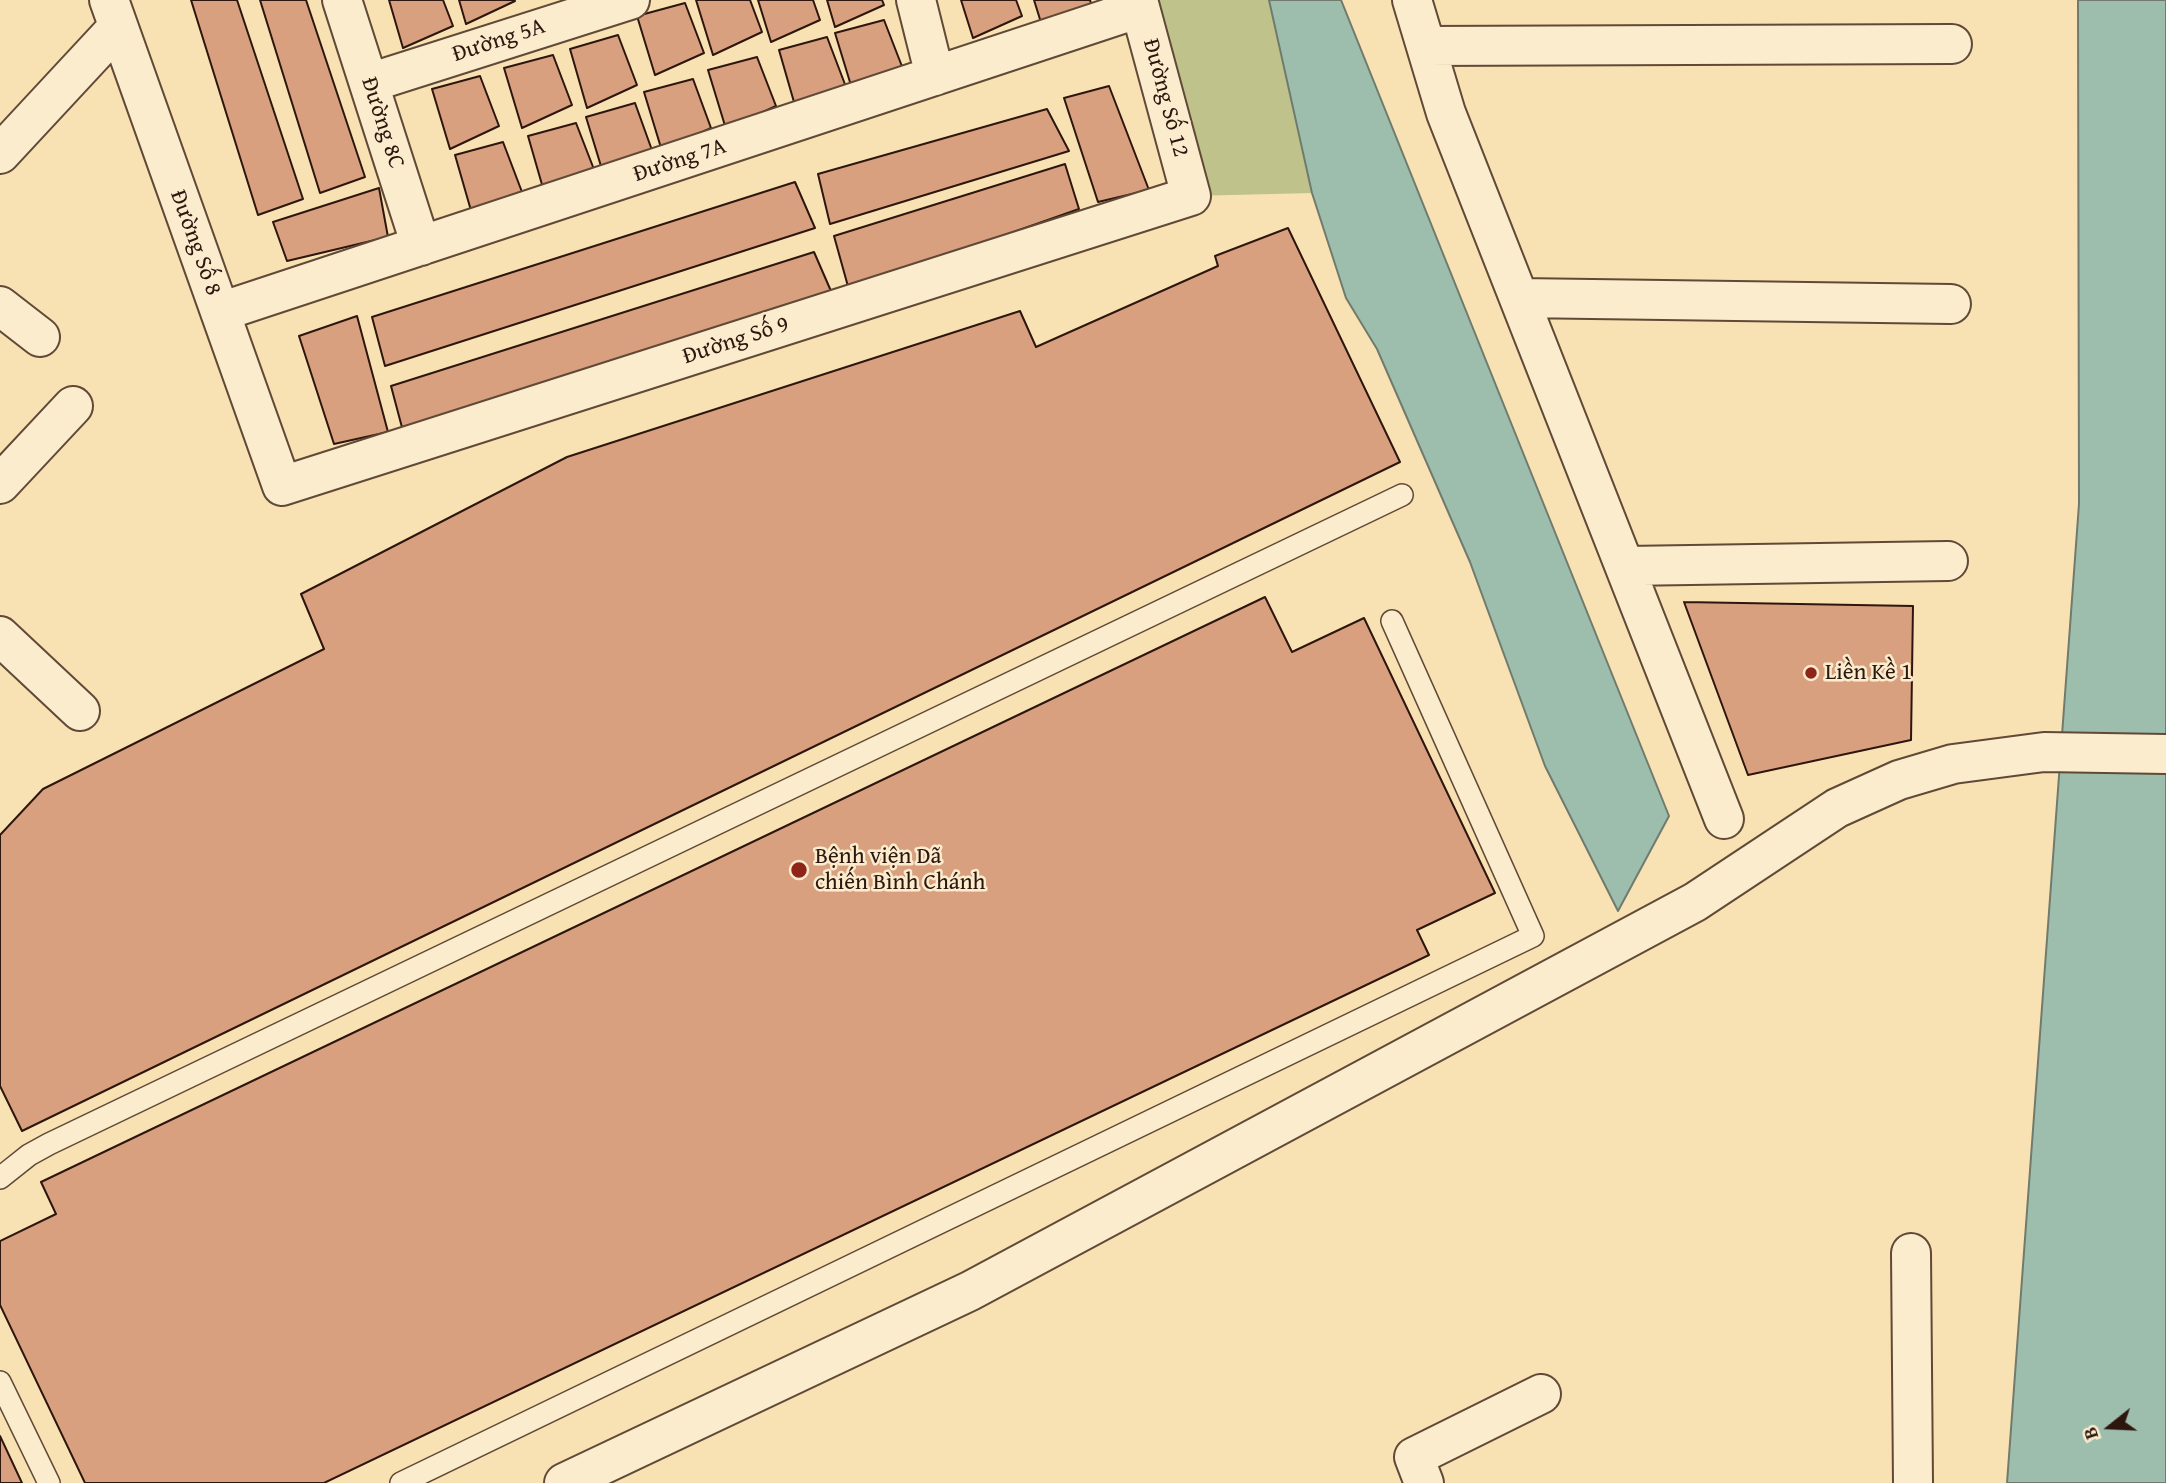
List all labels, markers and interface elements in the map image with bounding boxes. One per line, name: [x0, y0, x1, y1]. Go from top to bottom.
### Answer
street label: Đường 5A: [449, 13, 549, 69]
street label: Đường Số 12: [1136, 36, 1194, 160]
street label: Đường 8C: [354, 74, 410, 172]
street label: Đường 7A: [630, 133, 730, 189]
street label: Đường Số 8: [163, 187, 227, 299]
street label: Đường Số 9: [680, 311, 792, 371]
place label: Liền Kề 1: [1825, 659, 1912, 687]
marker: Liền Kề 1: [1803, 665, 1819, 681]
place label: Bệnh viện Dã chiến Bình Chánh: [815, 843, 986, 897]
marker: Bệnh viện Dã chiến Bình Chánh: [789, 860, 809, 880]
north arrow: [2075, 1392, 2145, 1462]
text: B: [2075, 1424, 2105, 1443]

